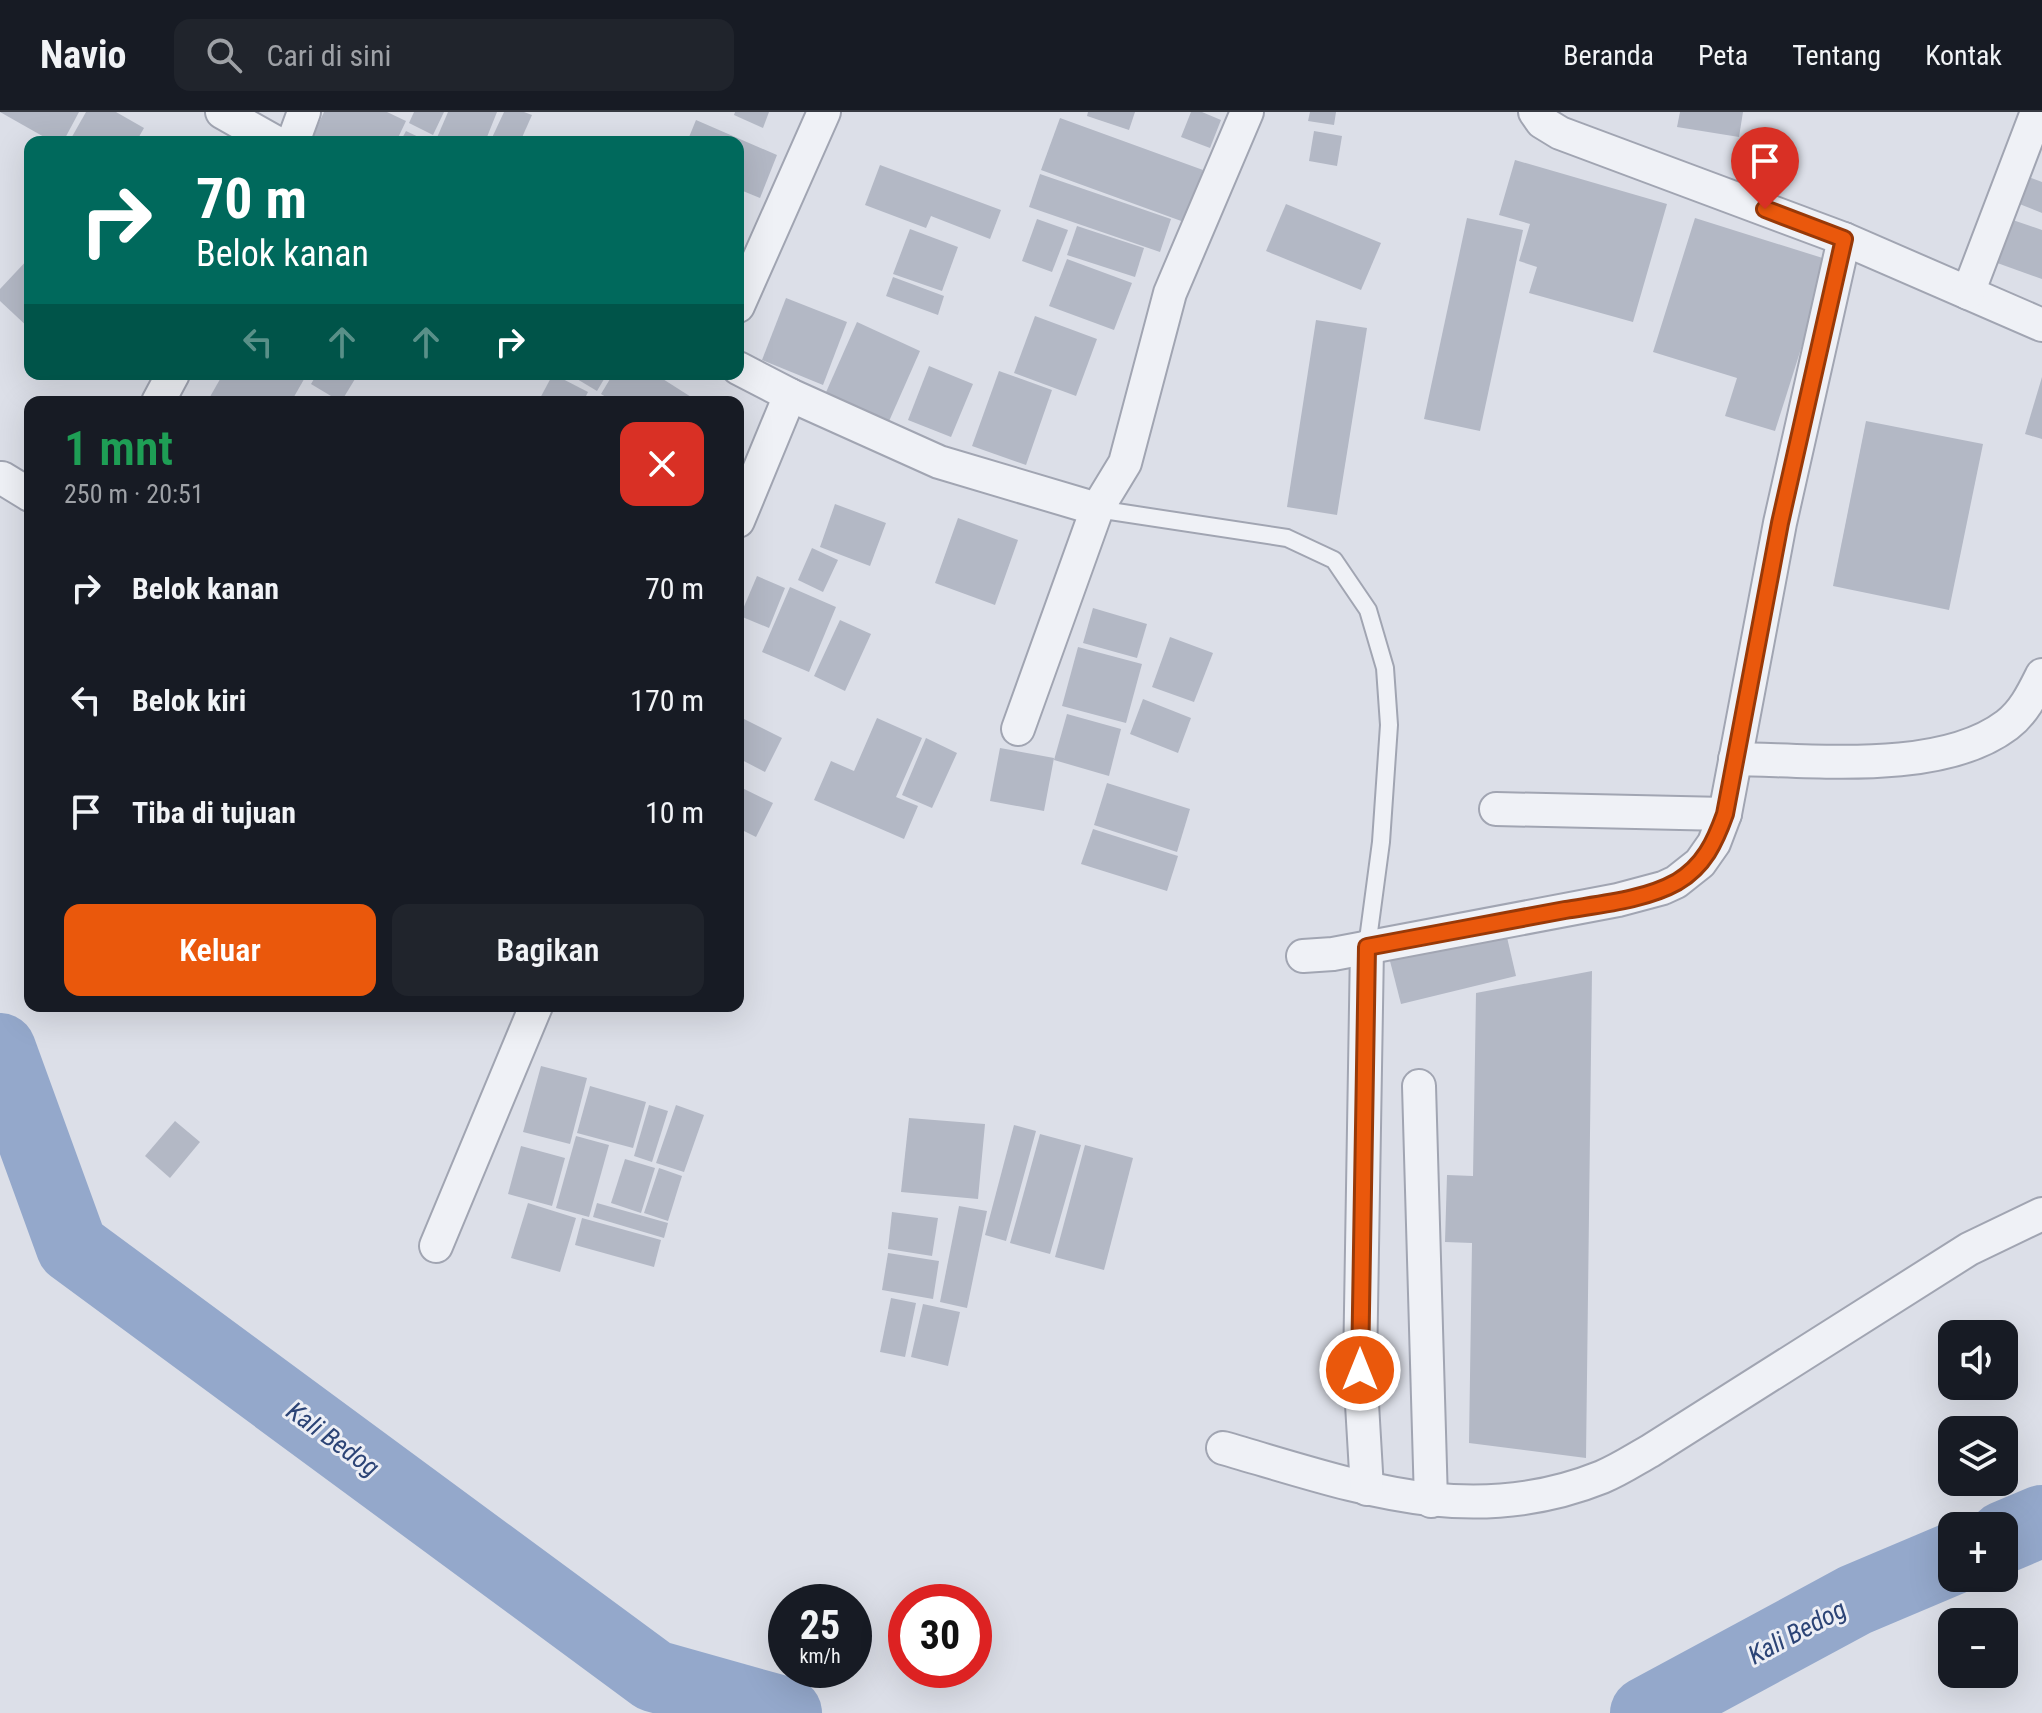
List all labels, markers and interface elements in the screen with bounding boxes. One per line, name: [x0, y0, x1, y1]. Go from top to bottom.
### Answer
search box: [174, 19, 734, 91]
text: Navio: [40, 33, 126, 77]
icon: search: [202, 33, 246, 77]
text: Cari di sini: [266, 38, 391, 73]
text: Beranda: [1563, 39, 1654, 72]
text: Peta: [1698, 39, 1748, 72]
text: Tentang: [1792, 39, 1881, 72]
text: Kontak: [1925, 39, 2002, 72]
pin: [1731, 127, 1799, 209]
icon: arrive: [1743, 139, 1787, 183]
text: 70 m: [196, 166, 307, 232]
icon: right: [64, 168, 168, 272]
text: Belok kanan: [196, 233, 369, 275]
icon: left: [236, 320, 280, 364]
icon: ahead: [320, 320, 364, 364]
icon: ahead: [404, 320, 448, 364]
icon: right: [488, 320, 532, 364]
text: 1 mnt: [64, 420, 173, 477]
button: close: [620, 422, 704, 506]
text: 250 m · 20:51: [64, 479, 204, 509]
icon: right: [64, 566, 108, 610]
text: Belok kanan: [132, 571, 279, 606]
text: 70 m: [645, 571, 704, 606]
icon: left: [64, 678, 108, 722]
text: Belok kiri: [132, 683, 246, 718]
text: 170 m: [630, 683, 704, 718]
icon: arrive: [64, 790, 108, 834]
text: Tiba di tujuan: [132, 795, 296, 830]
text: 10 m: [645, 795, 704, 830]
button: Keluar: [64, 904, 376, 996]
button: Bagikan: [392, 904, 704, 996]
map controls: [1938, 1320, 2018, 1688]
button: sound: [1938, 1320, 2018, 1400]
position arrow: [1318, 1328, 1402, 1412]
water label: Kali Bedog: [281, 1396, 385, 1482]
button: layers: [1938, 1416, 2018, 1496]
button: +: [1938, 1512, 2018, 1592]
speed limit sign: 30: [888, 1584, 992, 1688]
water label: Kali Bedog: [1743, 1594, 1851, 1670]
text: 25: [800, 1602, 840, 1649]
button: −: [1938, 1608, 2018, 1688]
text: km/h: [799, 1644, 841, 1668]

